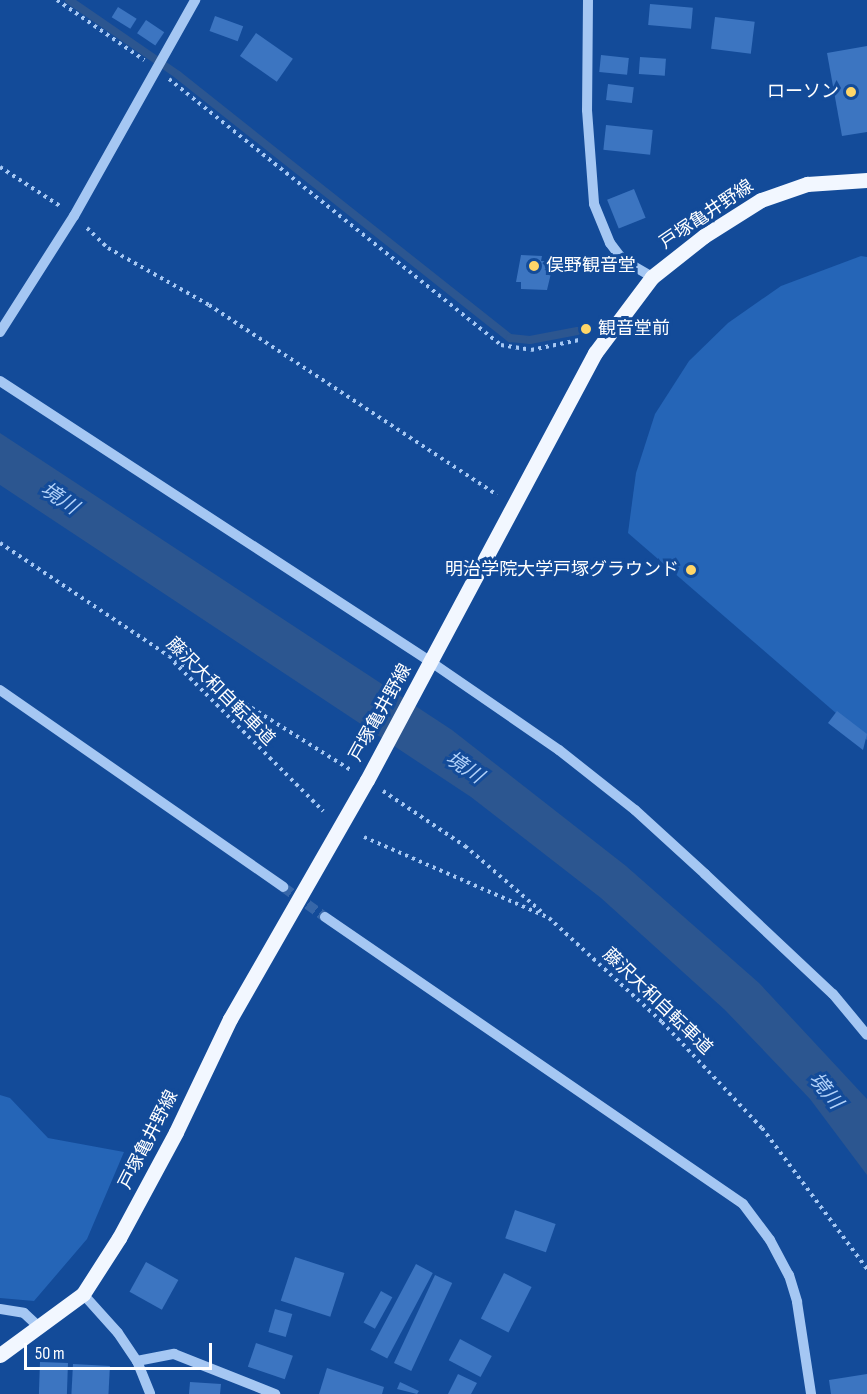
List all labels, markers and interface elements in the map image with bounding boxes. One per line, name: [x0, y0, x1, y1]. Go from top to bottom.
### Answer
place label: ローソン: [767, 81, 839, 103]
marker: ローソン: [844, 85, 858, 99]
street label: 戸塚亀井野線: [656, 176, 758, 254]
place label: 俣野観音堂: [546, 255, 636, 277]
marker: 俣野観音堂: [527, 259, 541, 273]
place label: 観音堂前: [598, 318, 670, 340]
marker: 観音堂前: [579, 322, 593, 336]
water label: 境川: [36, 478, 82, 520]
place label: 明治学院大学戸塚グラウンド: [445, 559, 679, 581]
marker: 明治学院大学戸塚グラウンド: [684, 563, 698, 577]
street label: 藤沢大和自転車道: [161, 633, 279, 751]
street label: 戸塚亀井野線: [345, 661, 417, 765]
water label: 境川: [441, 747, 487, 789]
street label: 藤沢大和自転車道: [598, 944, 716, 1060]
water label: 境川: [803, 1068, 847, 1114]
street label: 戸塚亀井野線: [115, 1087, 183, 1193]
scale bar: [27, 1331, 214, 1369]
text: 50 m: [35, 1343, 65, 1364]

